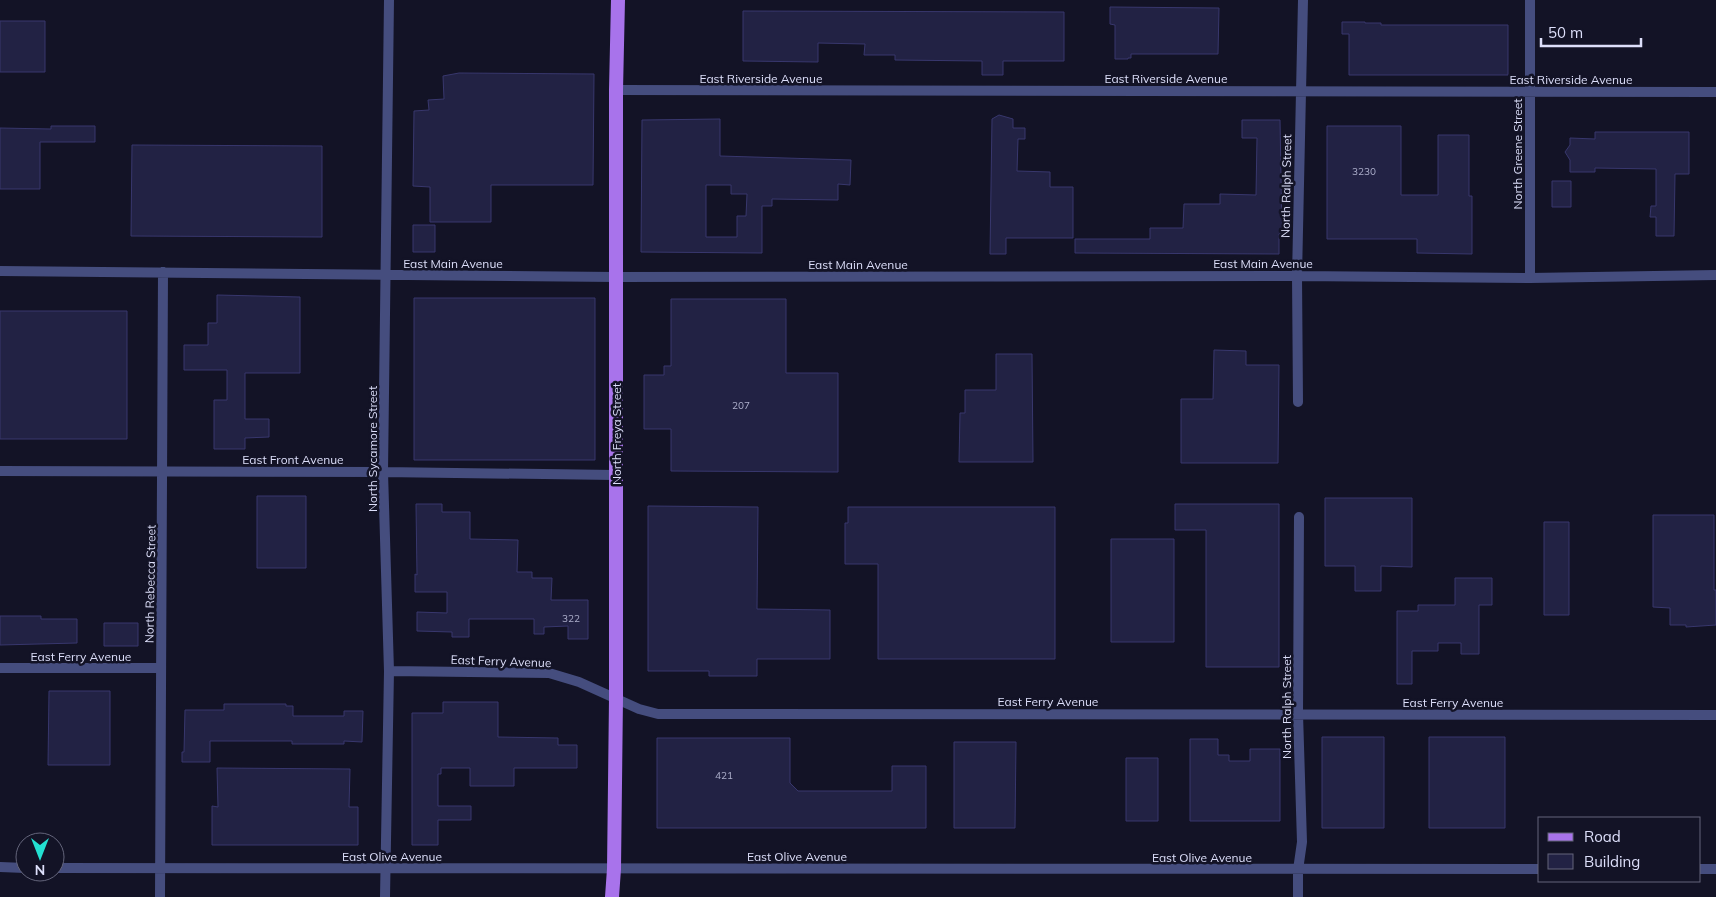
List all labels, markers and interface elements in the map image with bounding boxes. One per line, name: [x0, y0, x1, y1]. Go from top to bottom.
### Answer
scale bar: [1541, 15, 1641, 47]
text: 50 m: [1548, 23, 1583, 42]
street label: East Riverside Avenue: [699, 71, 823, 86]
street label: East Riverside Avenue: [1104, 71, 1228, 86]
street label: East Riverside Avenue: [1509, 72, 1633, 87]
street label: North Greene Street: [1510, 99, 1525, 209]
street label: North Ralph Street: [1278, 134, 1294, 238]
house number: 3230: [1352, 165, 1376, 178]
street label: East Main Avenue: [403, 256, 503, 271]
street label: East Main Avenue: [1213, 256, 1313, 271]
street label: East Main Avenue: [808, 257, 908, 272]
street label: North Freya Street: [609, 383, 624, 485]
street label: North Sycamore Street: [365, 386, 380, 512]
house number: 207: [732, 399, 750, 412]
street label: East Front Avenue: [242, 452, 344, 467]
street label: North Rebecca Street: [141, 525, 159, 643]
house number: 322: [562, 612, 580, 625]
street label: East Ferry Avenue: [31, 649, 131, 664]
street label: East Ferry Avenue: [450, 652, 552, 670]
street label: North Ralph Street: [1279, 655, 1294, 759]
street label: East Ferry Avenue: [998, 694, 1098, 709]
street label: East Ferry Avenue: [1403, 695, 1503, 710]
house number: 421: [715, 769, 733, 782]
legend: [1538, 817, 1701, 882]
text: Road: [1584, 827, 1621, 846]
north arrow: [15, 832, 65, 882]
street label: East Olive Avenue: [342, 849, 442, 864]
street label: East Olive Avenue: [747, 849, 847, 864]
street label: East Olive Avenue: [1152, 850, 1252, 865]
text: Building: [1584, 852, 1640, 871]
text: N: [35, 861, 45, 879]

